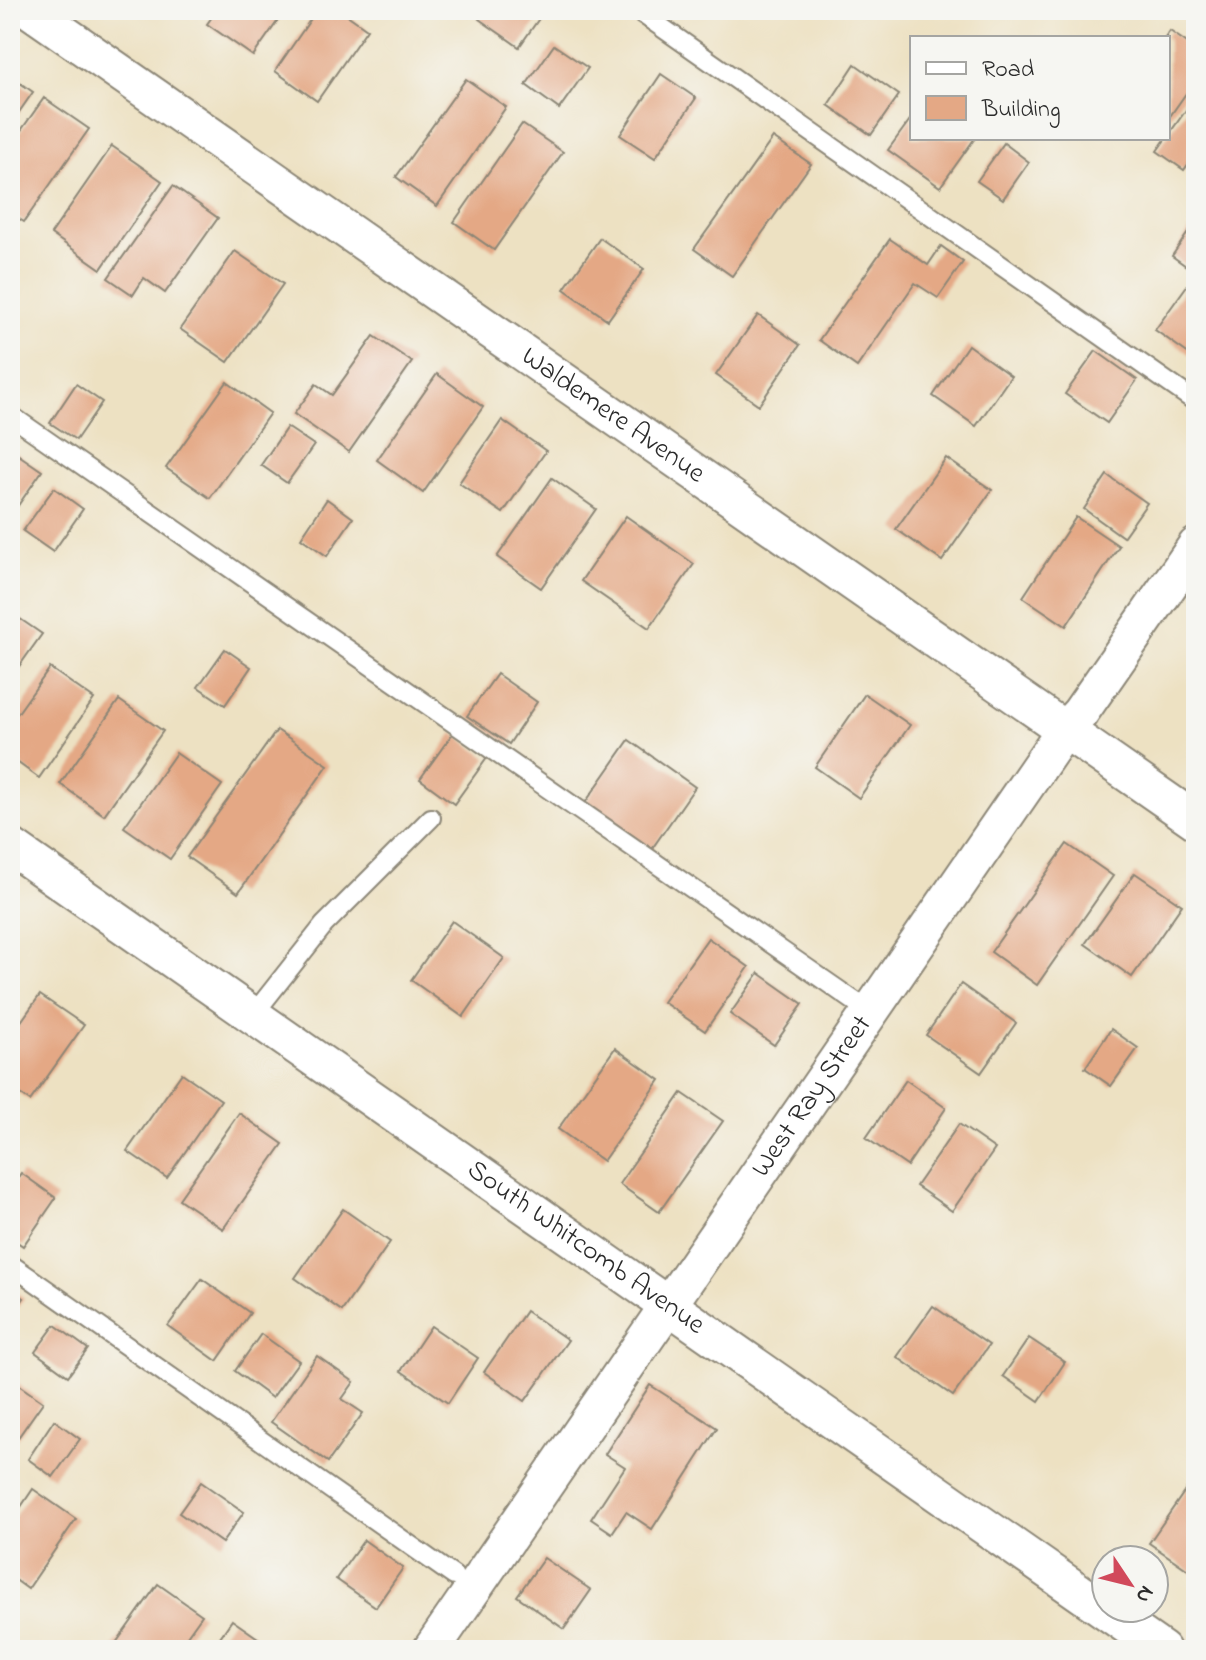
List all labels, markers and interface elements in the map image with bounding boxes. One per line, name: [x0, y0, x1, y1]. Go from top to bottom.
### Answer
legend: [910, 36, 1170, 140]
text: Road: [982, 53, 1035, 88]
text: Building: [981, 93, 1061, 128]
street label: Waldemere Avenue: [512, 337, 714, 494]
street label: West Ray Street: [742, 1007, 882, 1186]
street label: South Whitcomb Avenue: [458, 1150, 713, 1346]
north arrow: [1090, 1544, 1170, 1624]
text: N: [1127, 1578, 1161, 1609]

